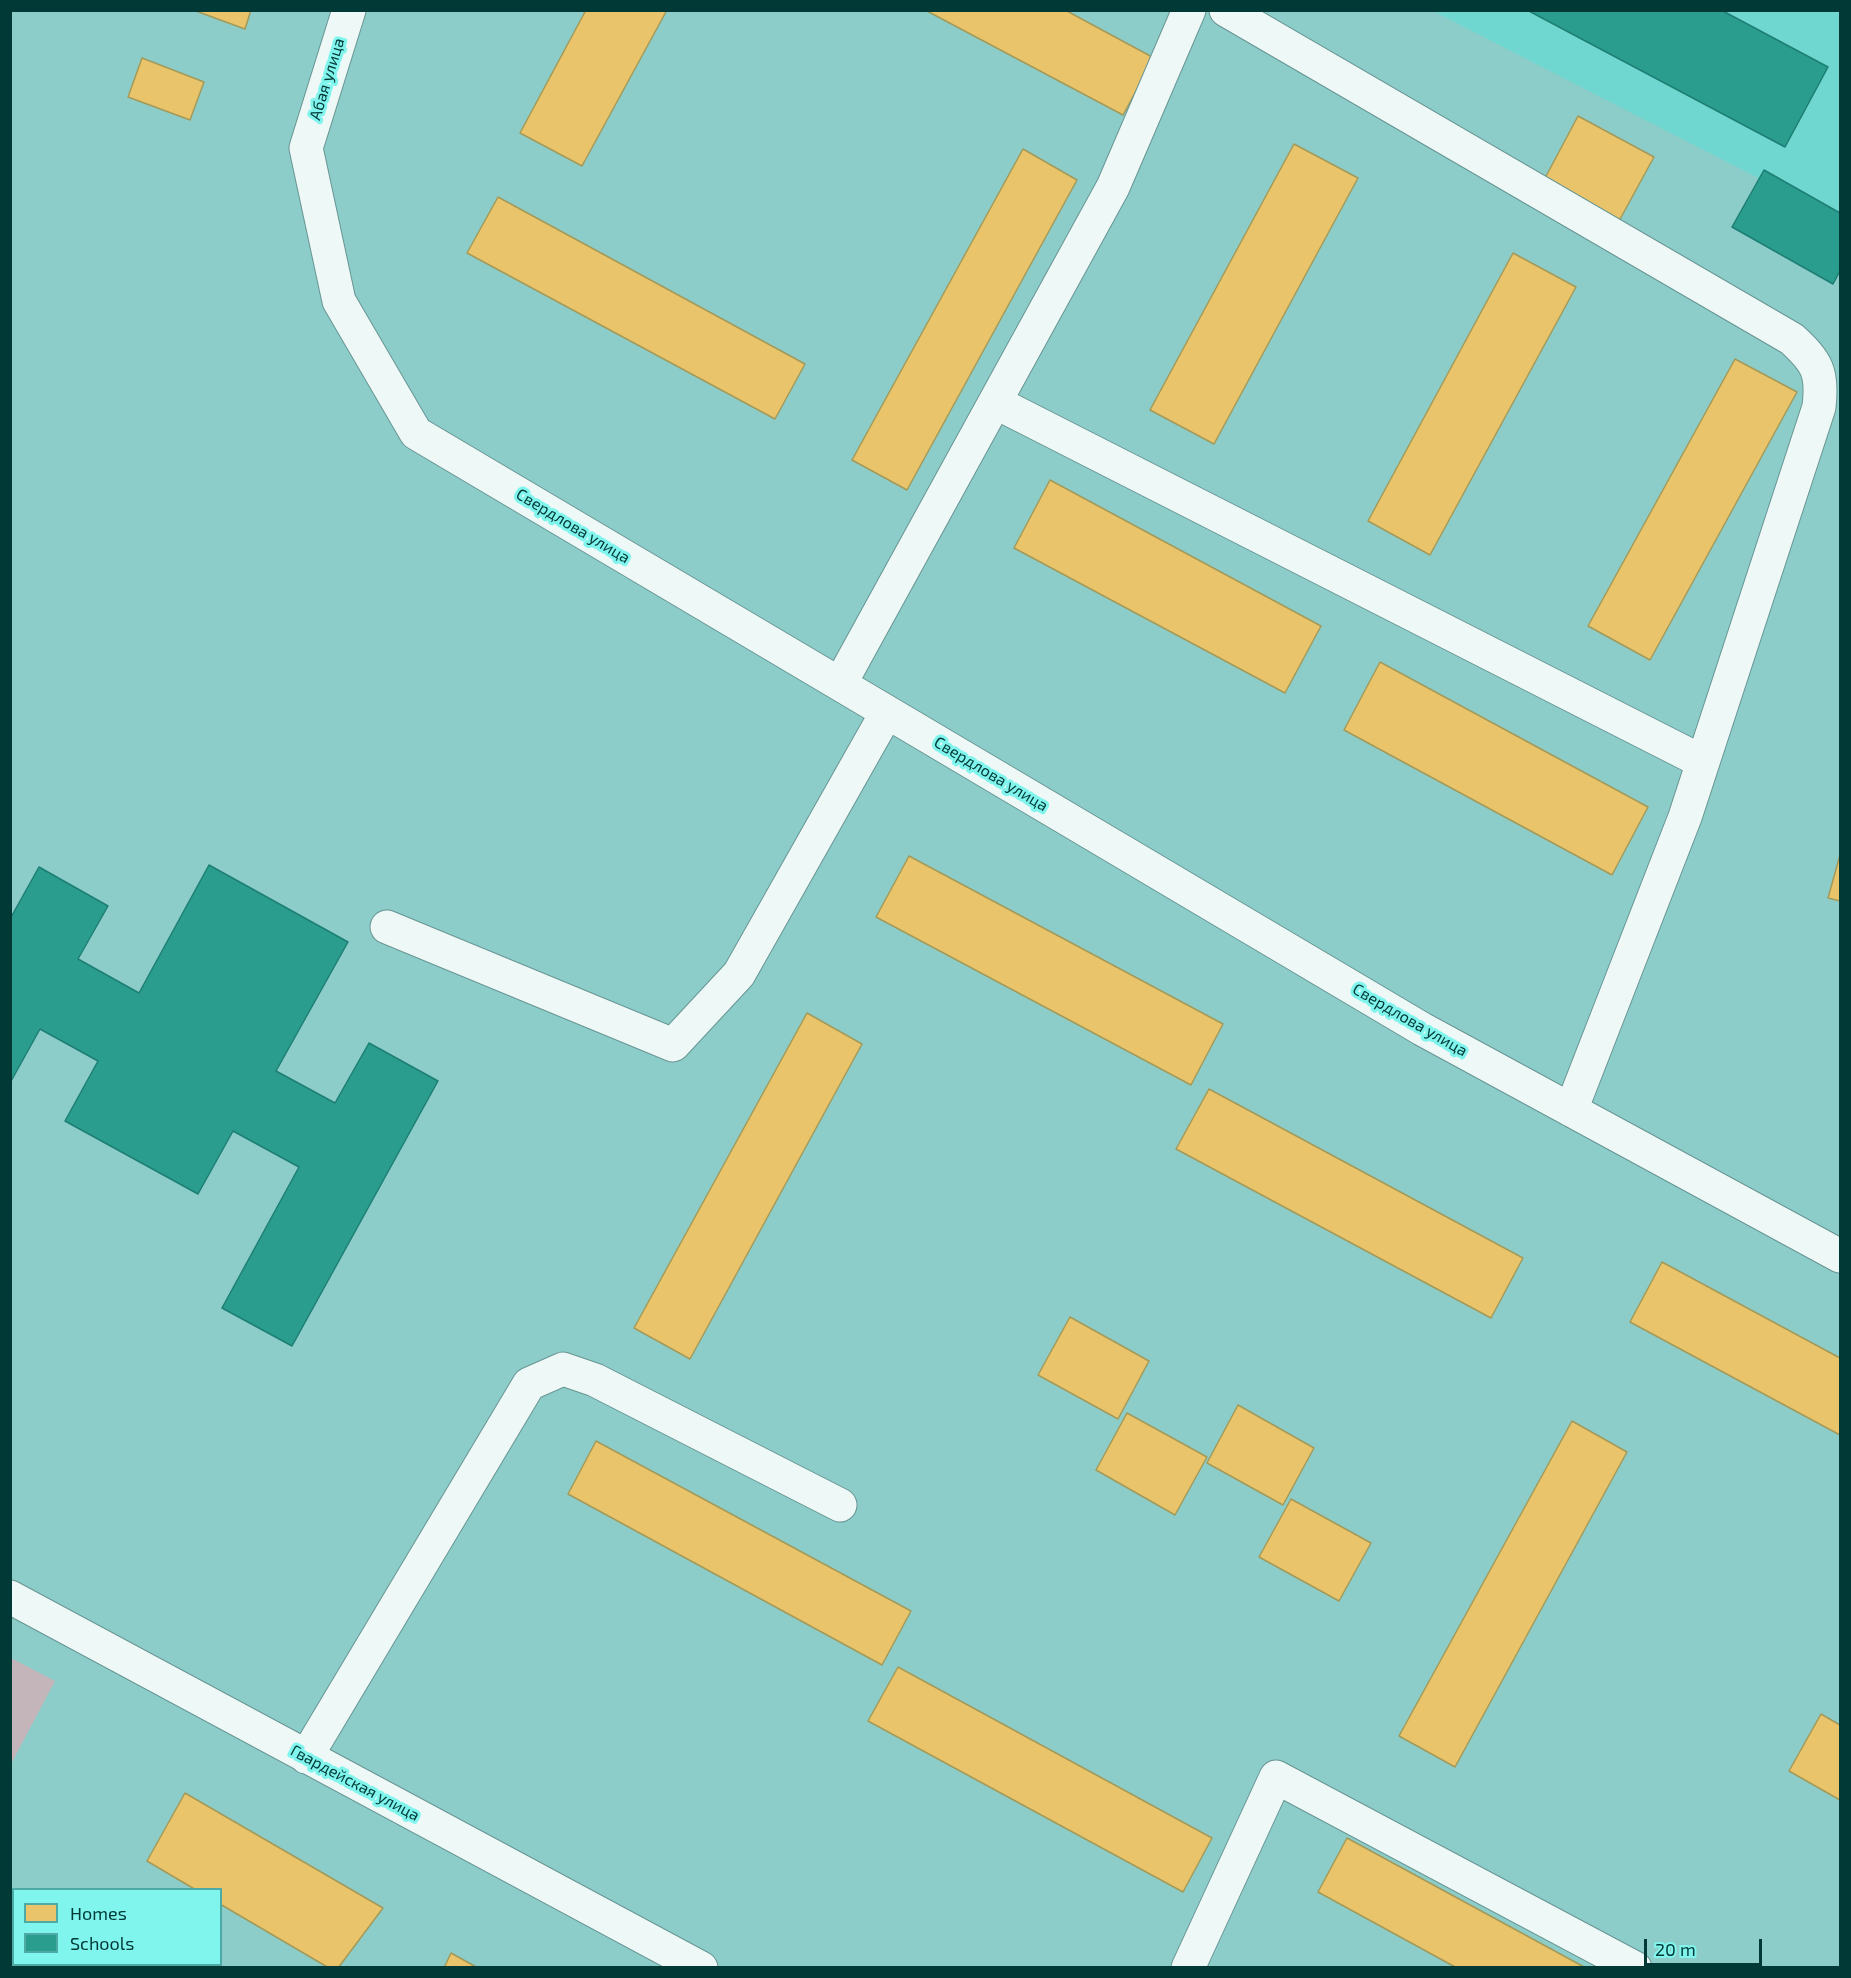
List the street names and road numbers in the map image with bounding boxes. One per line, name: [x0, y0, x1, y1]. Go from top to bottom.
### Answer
street label: Абая улица: [305, 36, 349, 122]
street label: Свердлова улица: [513, 484, 633, 568]
street label: Свердлова улица: [931, 732, 1051, 816]
street label: Свердлова улица: [1349, 979, 1471, 1061]
street label: Гвардейская улица: [287, 1741, 423, 1825]

